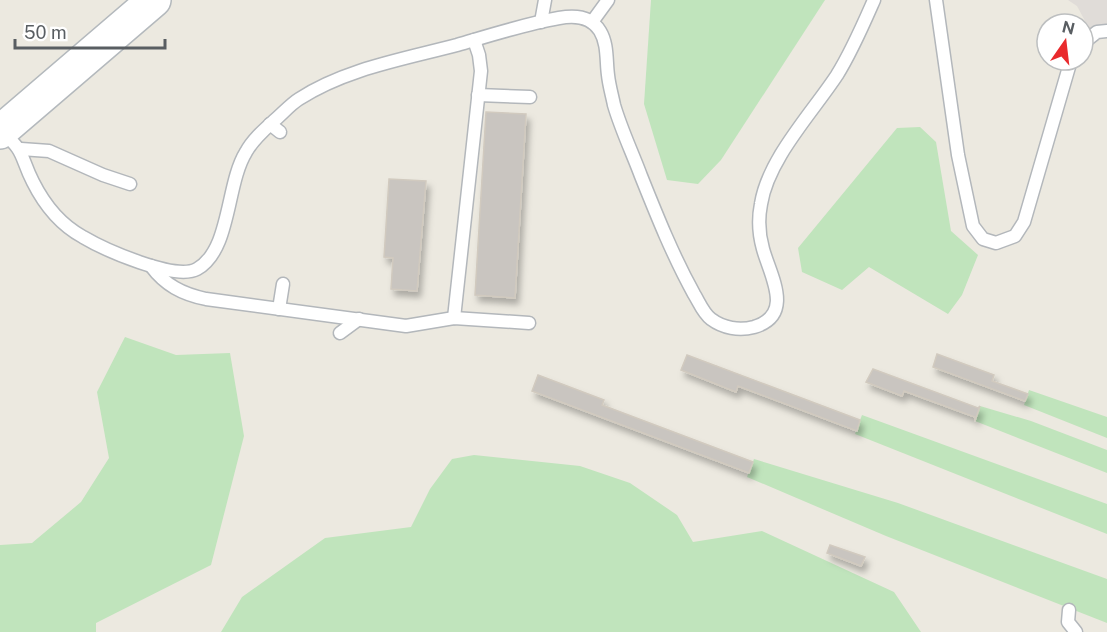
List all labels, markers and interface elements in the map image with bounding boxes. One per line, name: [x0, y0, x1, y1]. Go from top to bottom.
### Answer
scale bar: [15, 12, 165, 50]
north arrow: [1035, 12, 1095, 72]
text: N: [1060, 17, 1077, 39]
text: 50 m: [24, 22, 67, 43]

